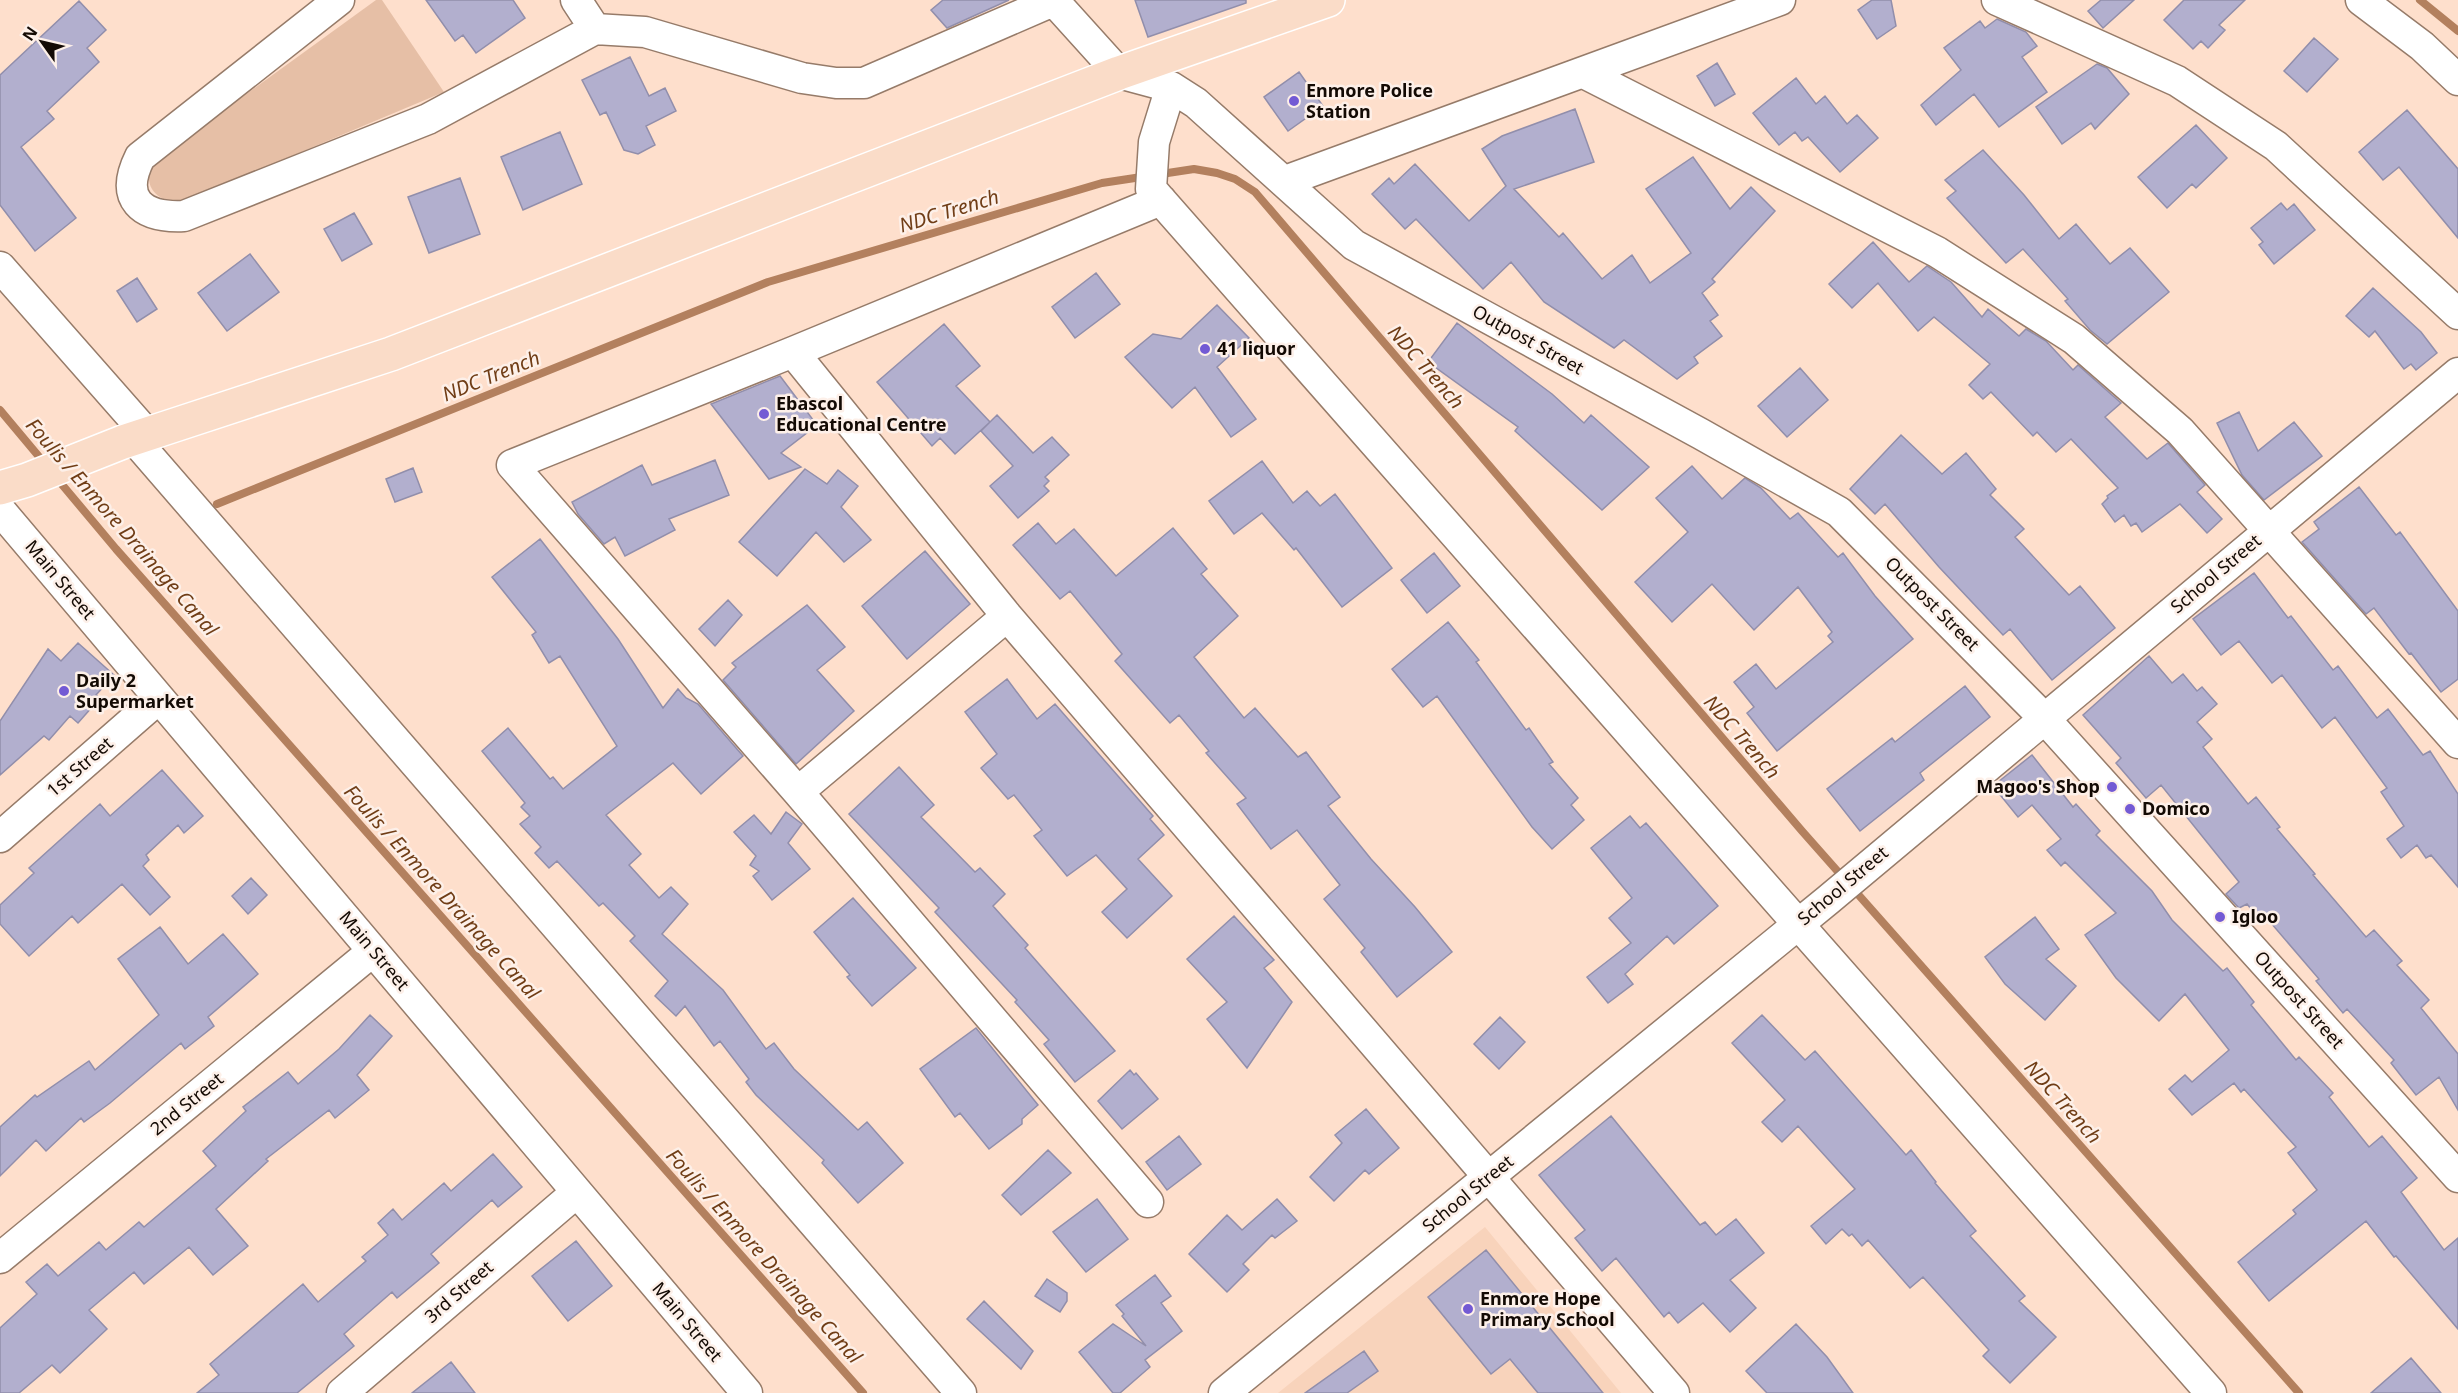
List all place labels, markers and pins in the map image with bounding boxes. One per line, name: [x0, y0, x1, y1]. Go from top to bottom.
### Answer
place label: Enmore Police Station: [1306, 78, 1433, 123]
marker: Enmore Police Station: [1287, 94, 1301, 108]
place label: 41 liquor: [1217, 336, 1295, 360]
marker: 41 liquor: [1198, 342, 1212, 356]
place label: Ebascol Educational Centre: [776, 391, 946, 436]
marker: Ebascol Educational Centre: [757, 407, 771, 421]
place label: Daily 2 Supermarket: [76, 668, 194, 713]
marker: Daily 2 Supermarket: [57, 684, 71, 698]
place label: Magoo's Shop: [1976, 774, 2100, 798]
marker: Magoo's Shop: [2105, 780, 2119, 794]
place label: Domico: [2142, 796, 2210, 820]
marker: Domico: [2123, 802, 2137, 816]
place label: Igloo: [2232, 904, 2278, 928]
marker: Igloo: [2213, 910, 2227, 924]
place label: Enmore Hope Primary School: [1480, 1286, 1615, 1331]
marker: Enmore Hope Primary School: [1461, 1302, 1475, 1316]

